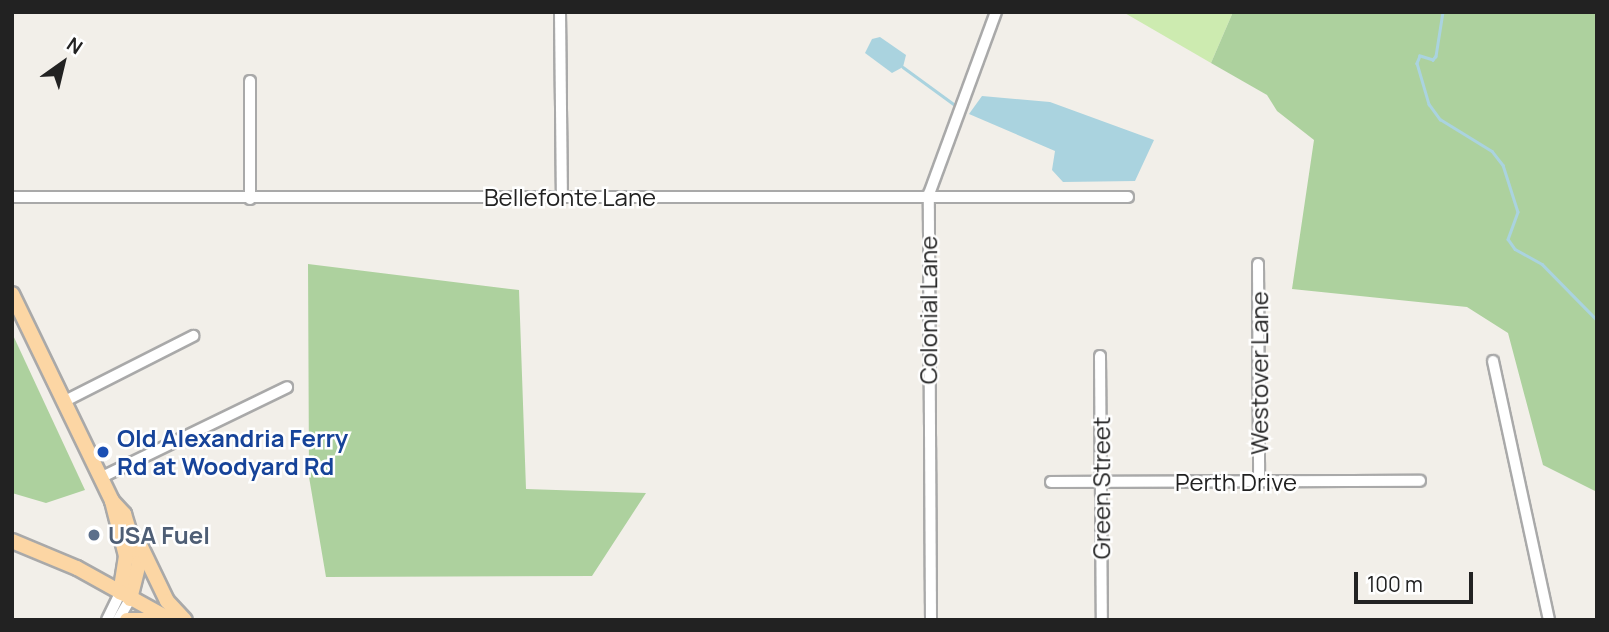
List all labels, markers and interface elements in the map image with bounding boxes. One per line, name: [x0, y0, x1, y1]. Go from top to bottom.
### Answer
north arrow: [28, 28, 98, 98]
text: N: [62, 31, 88, 60]
street label: Bellefonte Lane: [484, 183, 656, 211]
street label: Colonial Lane: [914, 236, 942, 384]
street label: Westover Lane: [1245, 291, 1273, 455]
street label: Green Street: [1087, 417, 1115, 559]
place label: Old Alexandria Ferry Rd at Woodyard Rd: [117, 424, 348, 480]
marker: Old Alexandria Ferry Rd at Woodyard Rd: [95, 444, 111, 460]
street label: Perth Drive: [1175, 468, 1297, 496]
place label: USA Fuel: [108, 521, 210, 549]
marker: USA Fuel: [86, 527, 102, 543]
scale bar: [1357, 558, 1476, 602]
text: 100 m: [1367, 570, 1423, 598]

